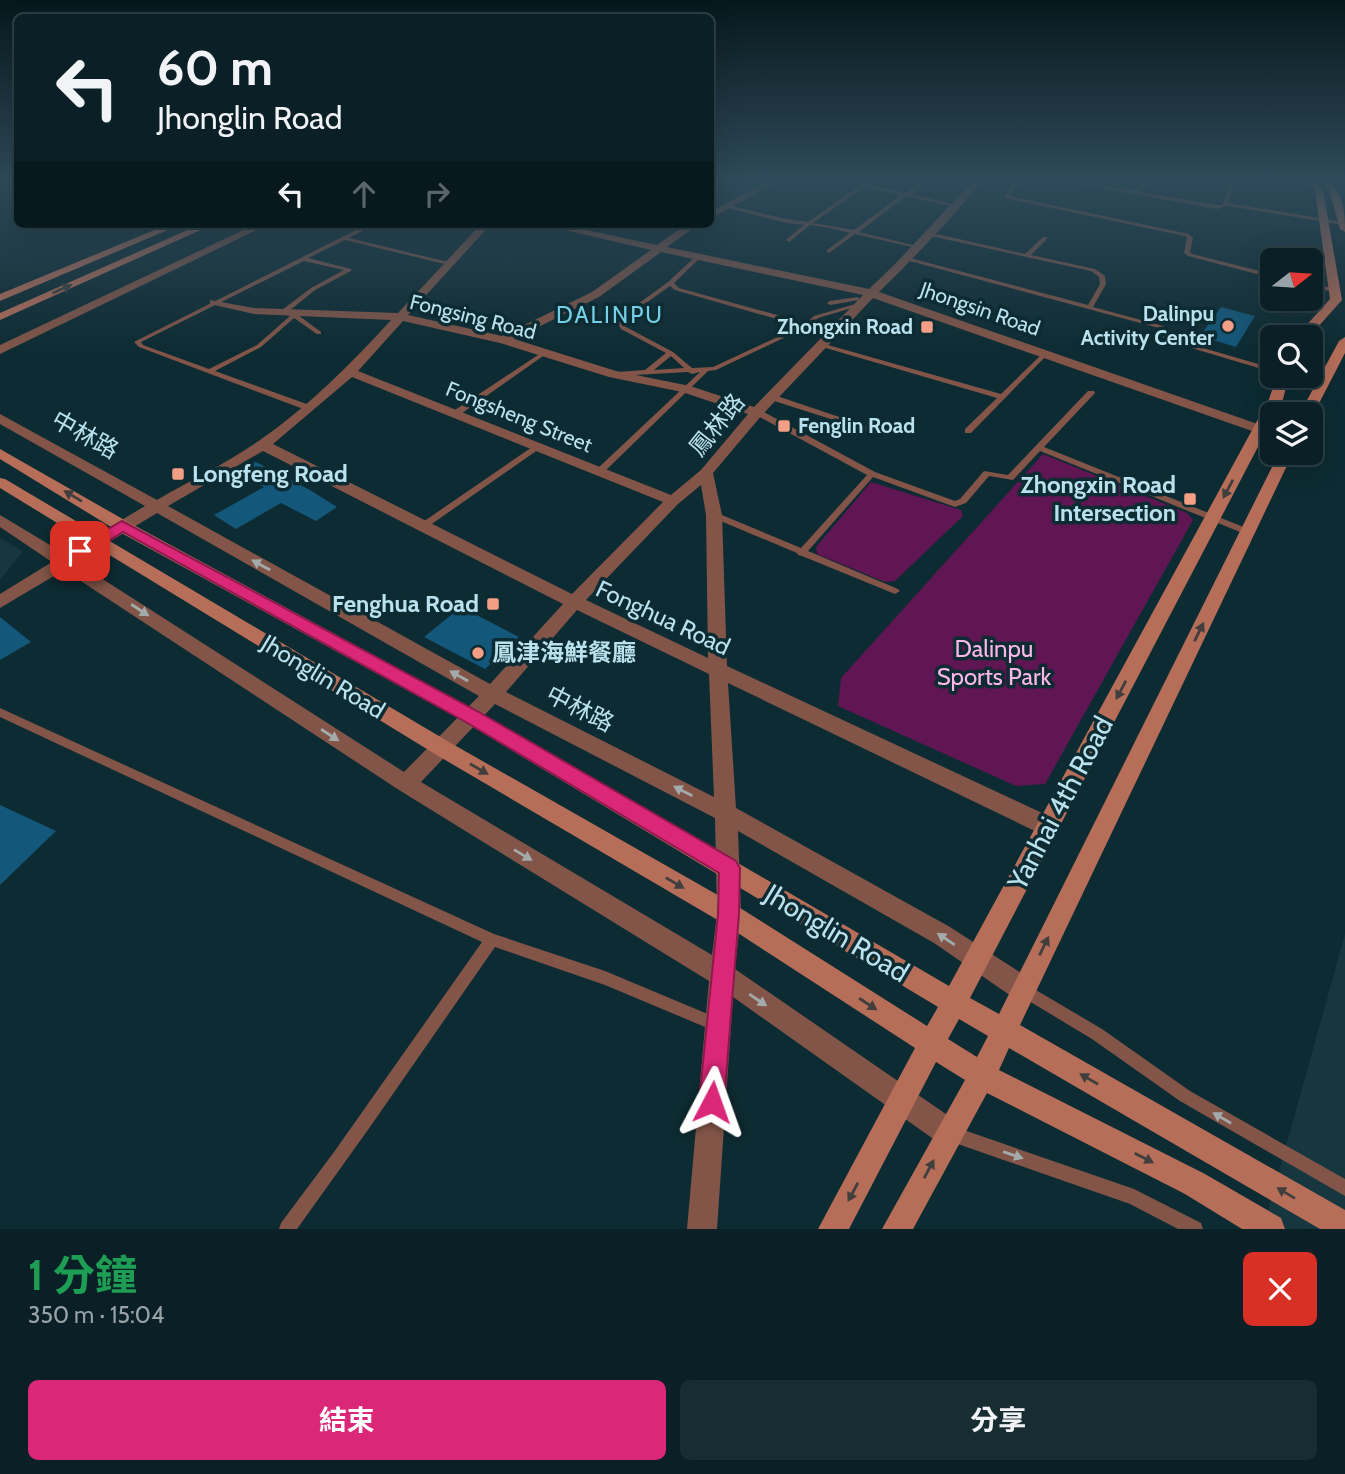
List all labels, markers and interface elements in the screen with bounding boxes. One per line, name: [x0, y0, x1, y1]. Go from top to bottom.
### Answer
text: 60 m: [157, 38, 273, 97]
icon: left: [42, 42, 133, 133]
text: Jhonglin Road: [157, 98, 342, 137]
icon: left: [272, 175, 310, 213]
icon: ahead: [345, 175, 383, 213]
icon: right: [418, 175, 456, 213]
north arrow: [1260, 248, 1323, 312]
map controls: [1260, 248, 1323, 465]
street label: Jhongsin Road: [916, 276, 1044, 341]
one-way arrow: [52, 283, 73, 294]
street label: Fongsing Road: [407, 289, 539, 344]
district label: DALINPU: [556, 301, 664, 329]
place label: Dalinpu Activity Center: [1081, 301, 1214, 350]
place label: Zhongxin Road: [777, 314, 913, 339]
marker: Dalinpu Activity Center: [1220, 318, 1236, 334]
marker: Zhongxin Road: [919, 319, 935, 335]
button: search: [1260, 325, 1323, 388]
street label: Fongsheng Street: [442, 376, 596, 457]
street label: 鳳林路: [683, 388, 751, 462]
button: layers: [1260, 402, 1323, 465]
street label: 中林路: [47, 404, 124, 465]
place label: Fenglin Road: [798, 413, 915, 438]
marker: Fenglin Road: [776, 418, 792, 434]
place label: Longfeng Road: [192, 459, 348, 488]
marker: Longfeng Road: [170, 466, 186, 482]
place label: Zhongxin Road Intersection: [1021, 470, 1176, 527]
one-way arrow: [1222, 479, 1233, 499]
one-way arrow: [63, 490, 82, 502]
marker: Zhongxin Road Intersection: [1182, 491, 1198, 507]
pin: [50, 521, 110, 581]
icon: arrive: [61, 532, 99, 570]
one-way arrow: [251, 559, 271, 571]
street label: Fonghua Road: [592, 574, 735, 661]
place label: Fenghua Road: [332, 589, 479, 618]
marker: Fenghua Road: [485, 596, 501, 612]
one-way arrow: [131, 603, 149, 617]
one-way arrow: [1193, 622, 1204, 642]
street label: Jhonglin Road: [255, 628, 390, 725]
park label: Dalinpu Sports Park: [937, 634, 1052, 691]
place label: 鳳津海鮮餐廳: [492, 638, 636, 667]
marker: 鳳津海鮮餐廳: [470, 645, 486, 661]
one-way arrow: [449, 670, 469, 682]
street label: 中林路: [542, 679, 619, 738]
one-way arrow: [1115, 680, 1127, 700]
street label: Yanhai 4th Road: [1000, 710, 1120, 897]
one-way arrow: [320, 728, 340, 741]
one-way arrow: [469, 763, 488, 775]
one-way arrow: [673, 786, 693, 797]
one-way arrow: [514, 849, 533, 862]
street label: Jhonglin Road: [758, 876, 915, 989]
one-way arrow: [666, 877, 685, 890]
one-way arrow: [936, 932, 955, 945]
one-way arrow: [1039, 936, 1050, 956]
one-way arrow: [749, 993, 768, 1006]
one-way arrow: [858, 998, 878, 1011]
position arrow: [675, 1065, 749, 1139]
one-way arrow: [1080, 1073, 1099, 1085]
one-way arrow: [1212, 1112, 1232, 1124]
one-way arrow: [1003, 1150, 1024, 1161]
one-way arrow: [1134, 1153, 1154, 1164]
one-way arrow: [923, 1159, 935, 1179]
one-way arrow: [847, 1182, 859, 1201]
one-way arrow: [1277, 1186, 1296, 1199]
text: 1 分鐘: [28, 1249, 137, 1301]
button: close: [1243, 1252, 1317, 1326]
text: 350 m · 15:04: [28, 1301, 164, 1329]
button: 結束: [28, 1380, 666, 1460]
button: 分享: [680, 1380, 1317, 1460]

